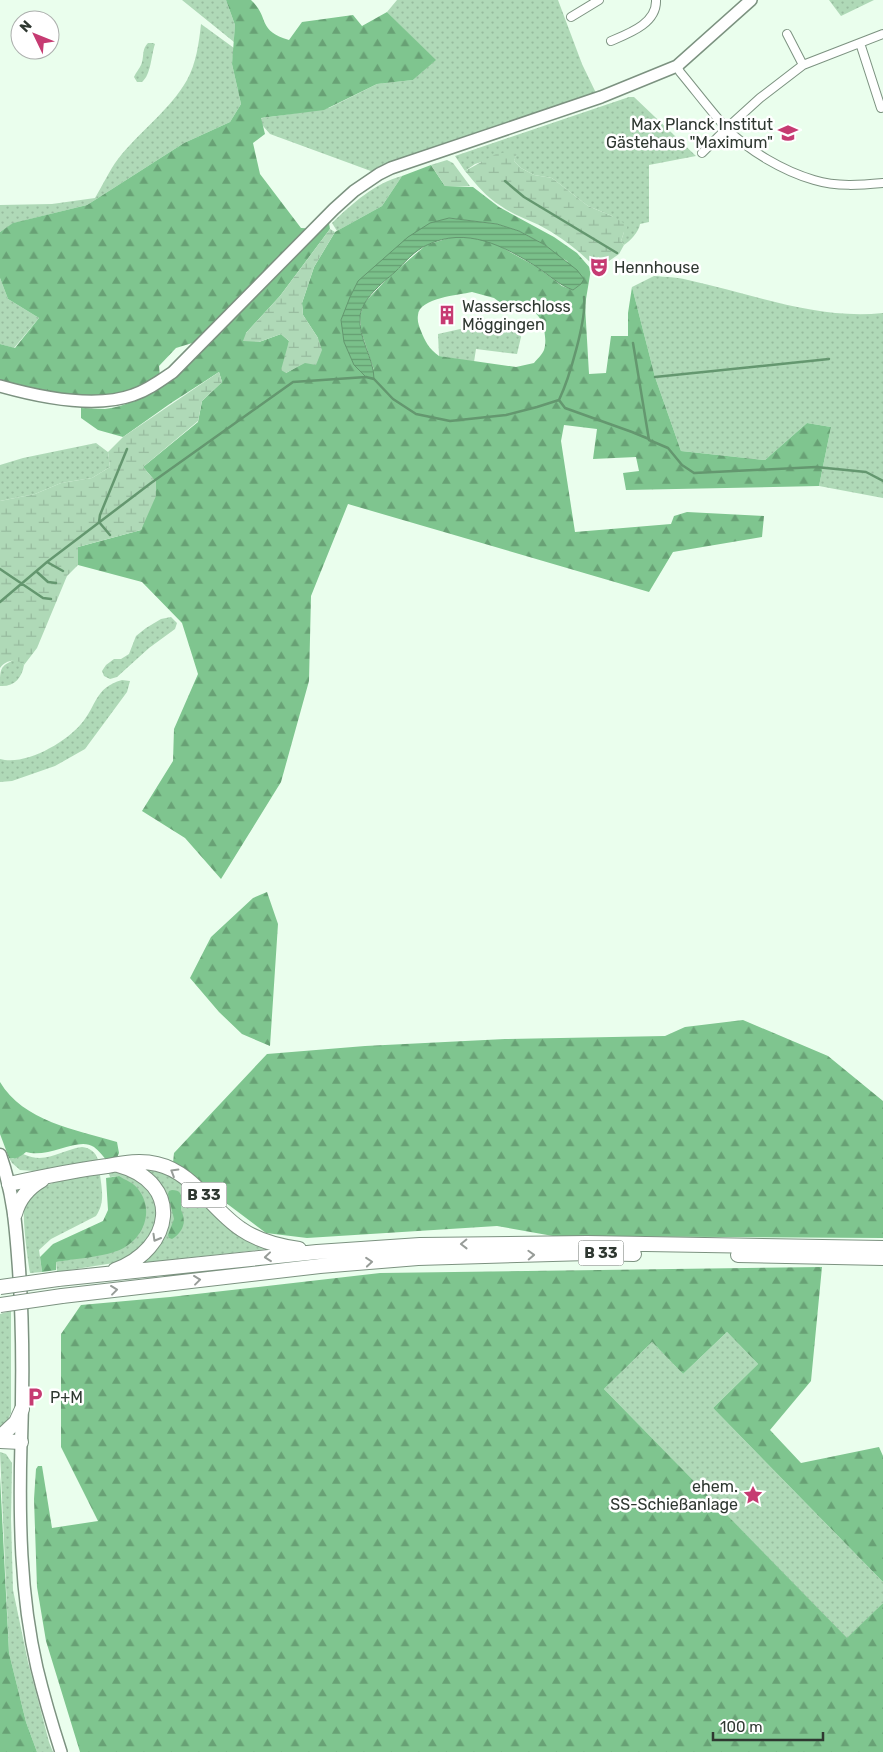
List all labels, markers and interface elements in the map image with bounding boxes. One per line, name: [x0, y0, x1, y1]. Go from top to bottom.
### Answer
north arrow: [10, 10, 60, 60]
text: N: [16, 17, 36, 36]
place label: Max Planck Institut Gästehaus "Maximum": [606, 115, 773, 152]
school or university icon: Max Planck Institut Gästehaus "Maximum": [777, 122, 799, 144]
theatre icon: Hennhouse: [588, 256, 610, 278]
place label: Hennhouse: [614, 258, 699, 277]
place label: Wasserschloss Möggingen: [462, 297, 571, 334]
building icon: Wasserschloss Möggingen: [436, 304, 458, 326]
one-way arrow: [171, 1169, 180, 1178]
road number: B 33: [182, 1182, 226, 1208]
one-way arrow: [152, 1233, 162, 1242]
one-way arrow: [460, 1239, 468, 1250]
road number: B 33: [578, 1240, 624, 1266]
one-way arrow: [527, 1249, 535, 1260]
one-way arrow: [264, 1251, 272, 1262]
one-way arrow: [365, 1257, 373, 1268]
one-way arrow: [193, 1275, 201, 1286]
one-way arrow: [110, 1285, 118, 1296]
parking icon: P+M: [24, 1386, 46, 1408]
place label: P+M: [50, 1388, 83, 1407]
place label: ehem. SS-Schießanlage: [610, 1477, 738, 1514]
place icon: ehem. SS-Schießanlage: [742, 1484, 764, 1506]
scale bar: [713, 1710, 823, 1742]
text: 100 m: [720, 1718, 762, 1736]

